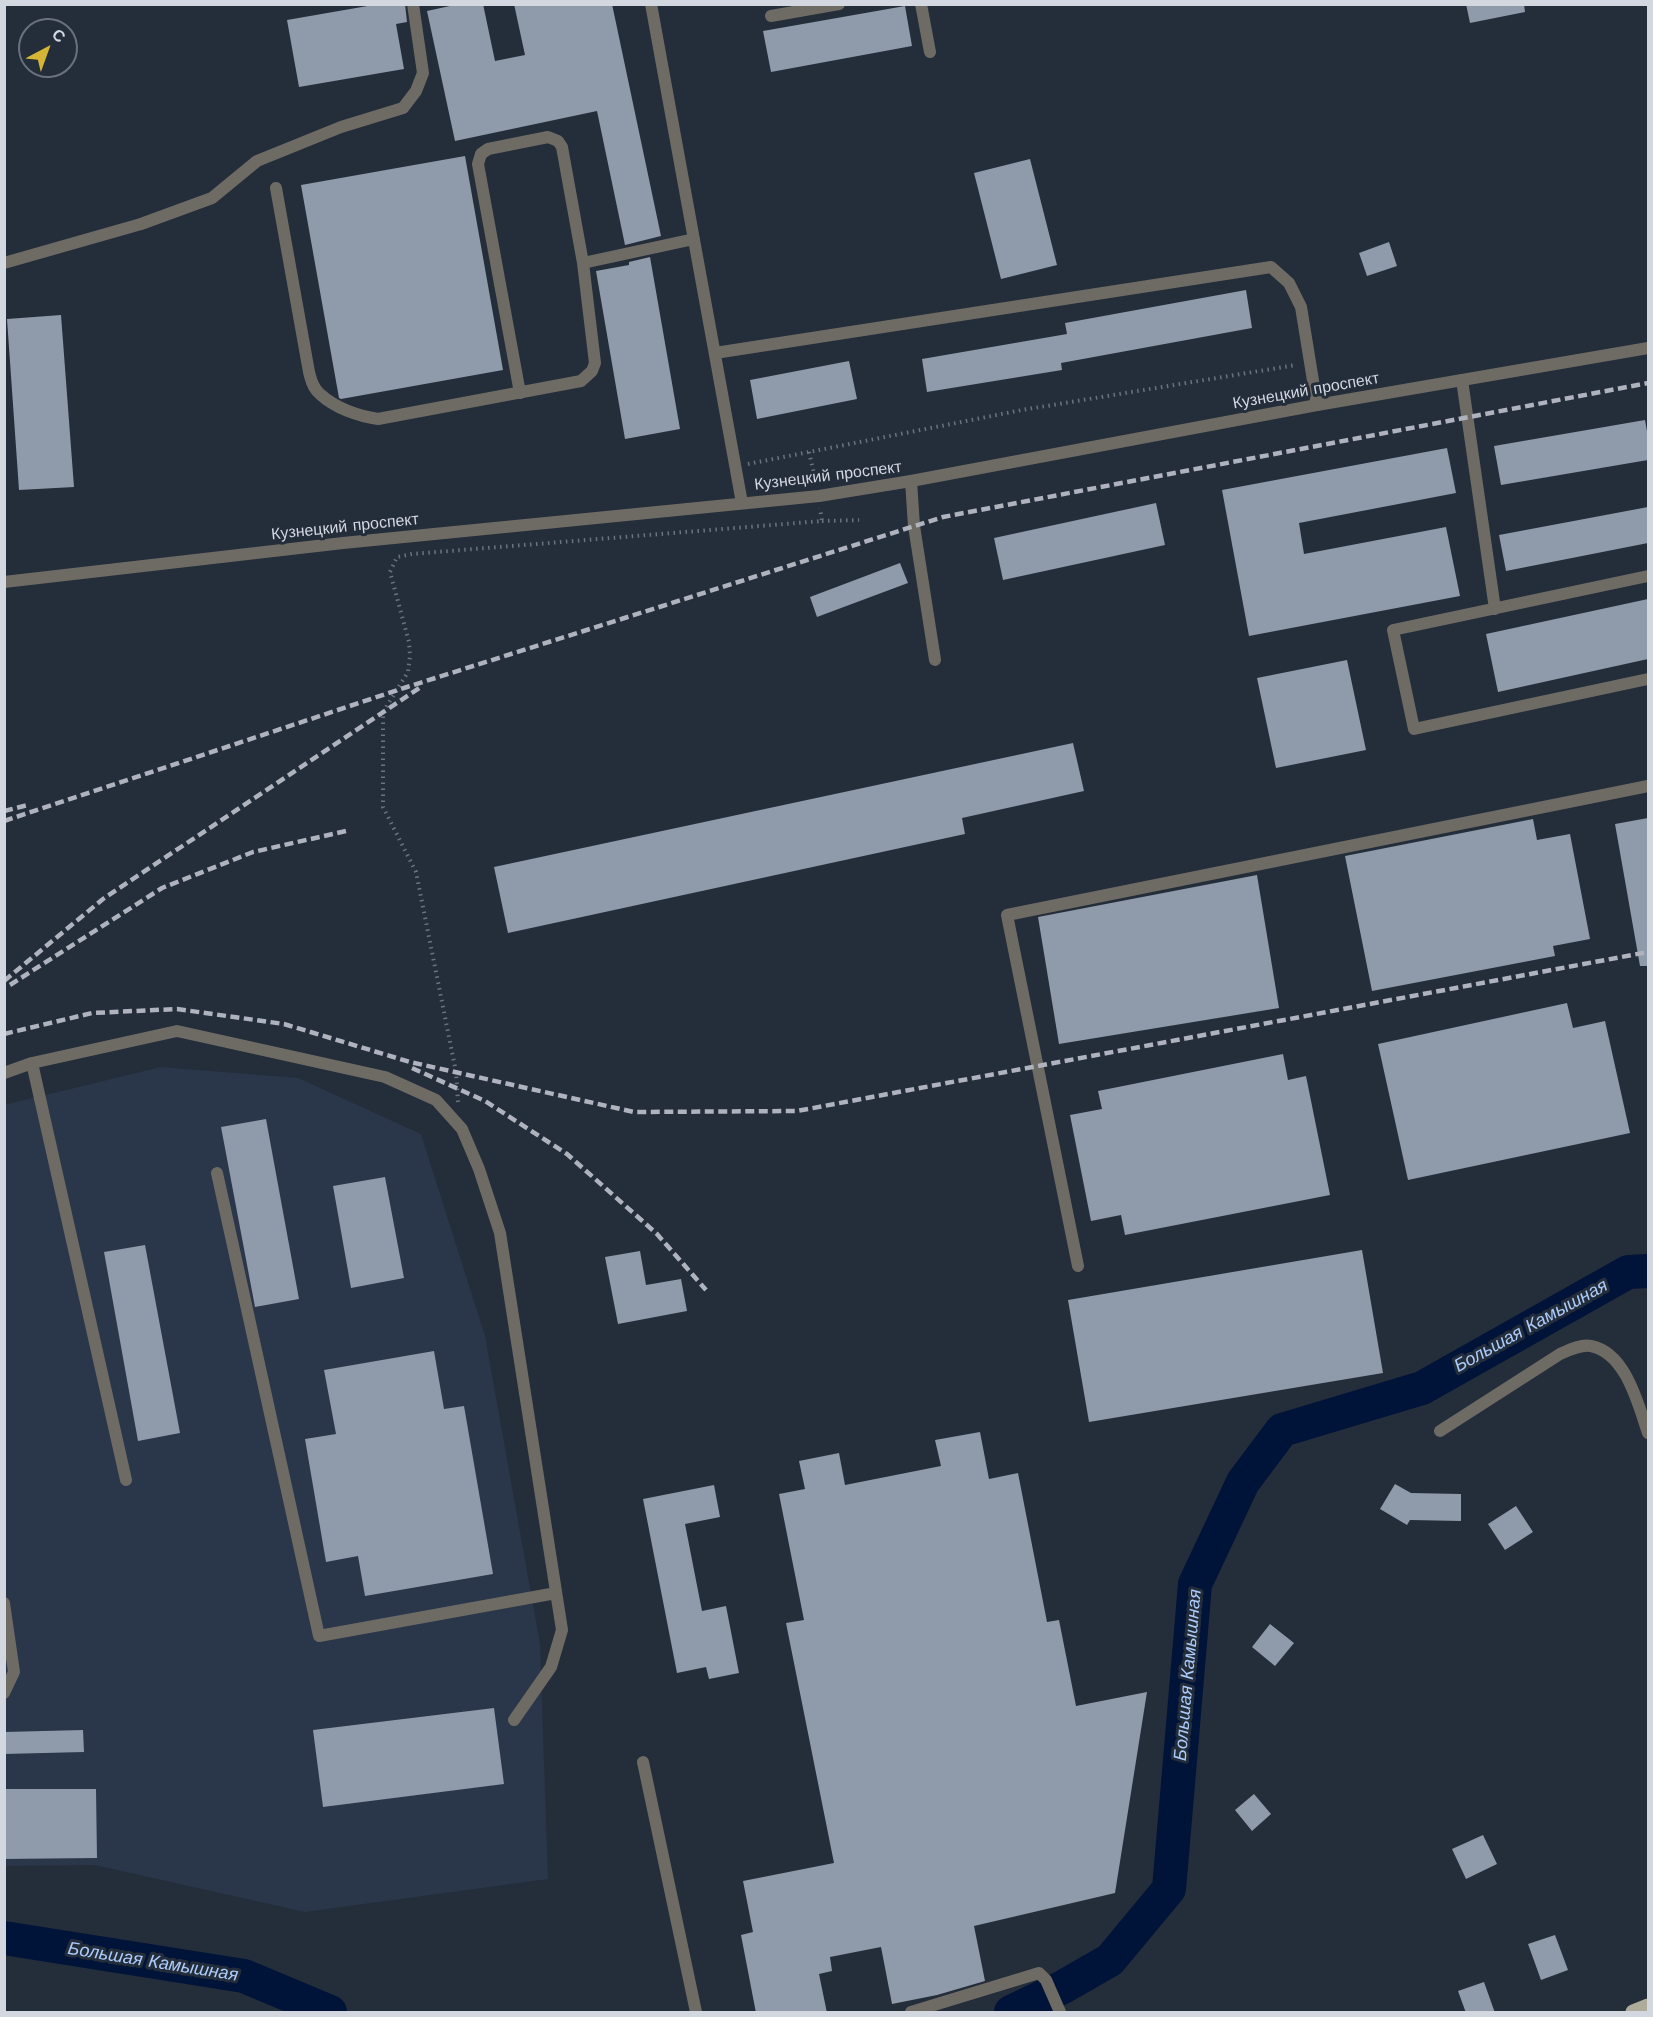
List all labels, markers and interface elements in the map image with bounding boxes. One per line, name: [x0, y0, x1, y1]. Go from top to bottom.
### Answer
north arrow: [18, 18, 78, 78]
text: С: [48, 25, 69, 47]
street label: Кузнецкий проспект: [1231, 369, 1381, 413]
street label: Кузнецкий проспект: [753, 457, 903, 495]
street label: Кузнецкий проспект: [270, 510, 420, 544]
water label: Большая Камышная: [1450, 1275, 1612, 1377]
water label: Большая Камышная: [1170, 1588, 1206, 1762]
water label: Большая Камышная: [66, 1938, 240, 1986]

